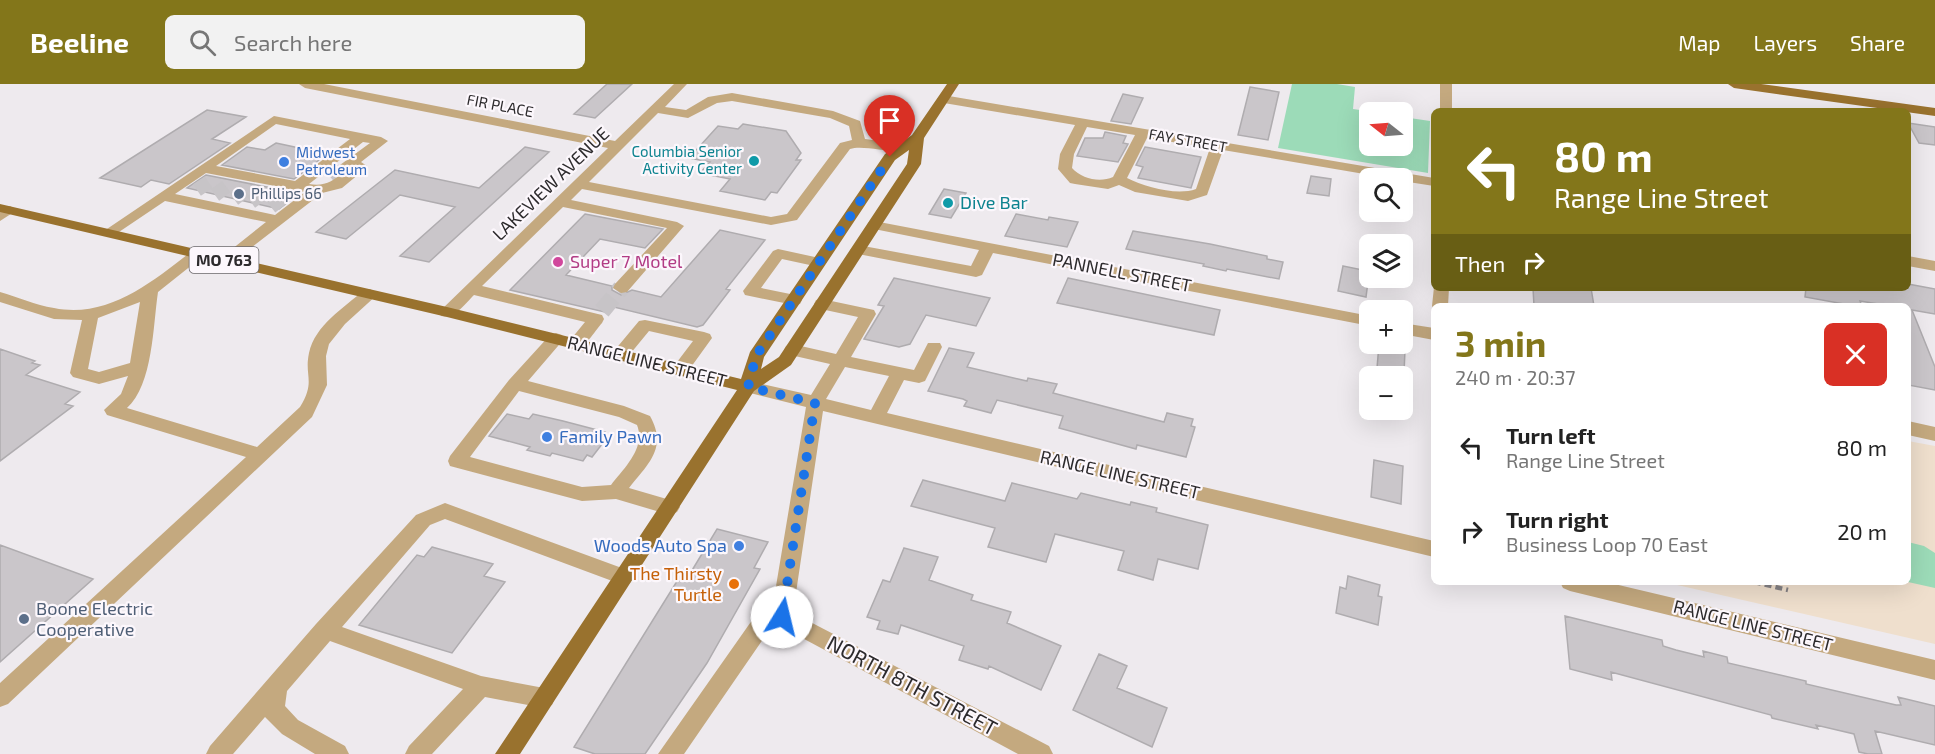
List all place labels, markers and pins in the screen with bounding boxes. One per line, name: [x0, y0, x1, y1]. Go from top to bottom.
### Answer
pin: [864, 95, 915, 157]
place label: Columbia Senior Activity Center: [631, 142, 742, 177]
place label: Midwest Petroleum: [296, 143, 367, 178]
marker: Columbia Senior Activity Center: [747, 154, 761, 168]
marker: Midwest Petroleum: [277, 155, 291, 169]
place label: Phillips 66: [251, 184, 322, 202]
marker: Phillips 66: [232, 187, 246, 201]
place label: Dive Bar: [960, 191, 1028, 213]
marker: Dive Bar: [941, 196, 955, 210]
place label: Super 7 Motel: [570, 250, 683, 272]
marker: Super 7 Motel: [551, 255, 565, 269]
place label: Family Pawn: [559, 425, 662, 447]
marker: Family Pawn: [540, 430, 554, 444]
place label: Woods Auto Spa: [594, 534, 727, 556]
marker: Woods Auto Spa: [732, 539, 746, 553]
place label: The Thirsty Turtle: [630, 562, 722, 605]
marker: The Thirsty Turtle: [727, 577, 741, 591]
place label: Boone Electric Cooperative: [36, 597, 153, 640]
marker: Boone Electric Cooperative: [17, 612, 31, 626]

